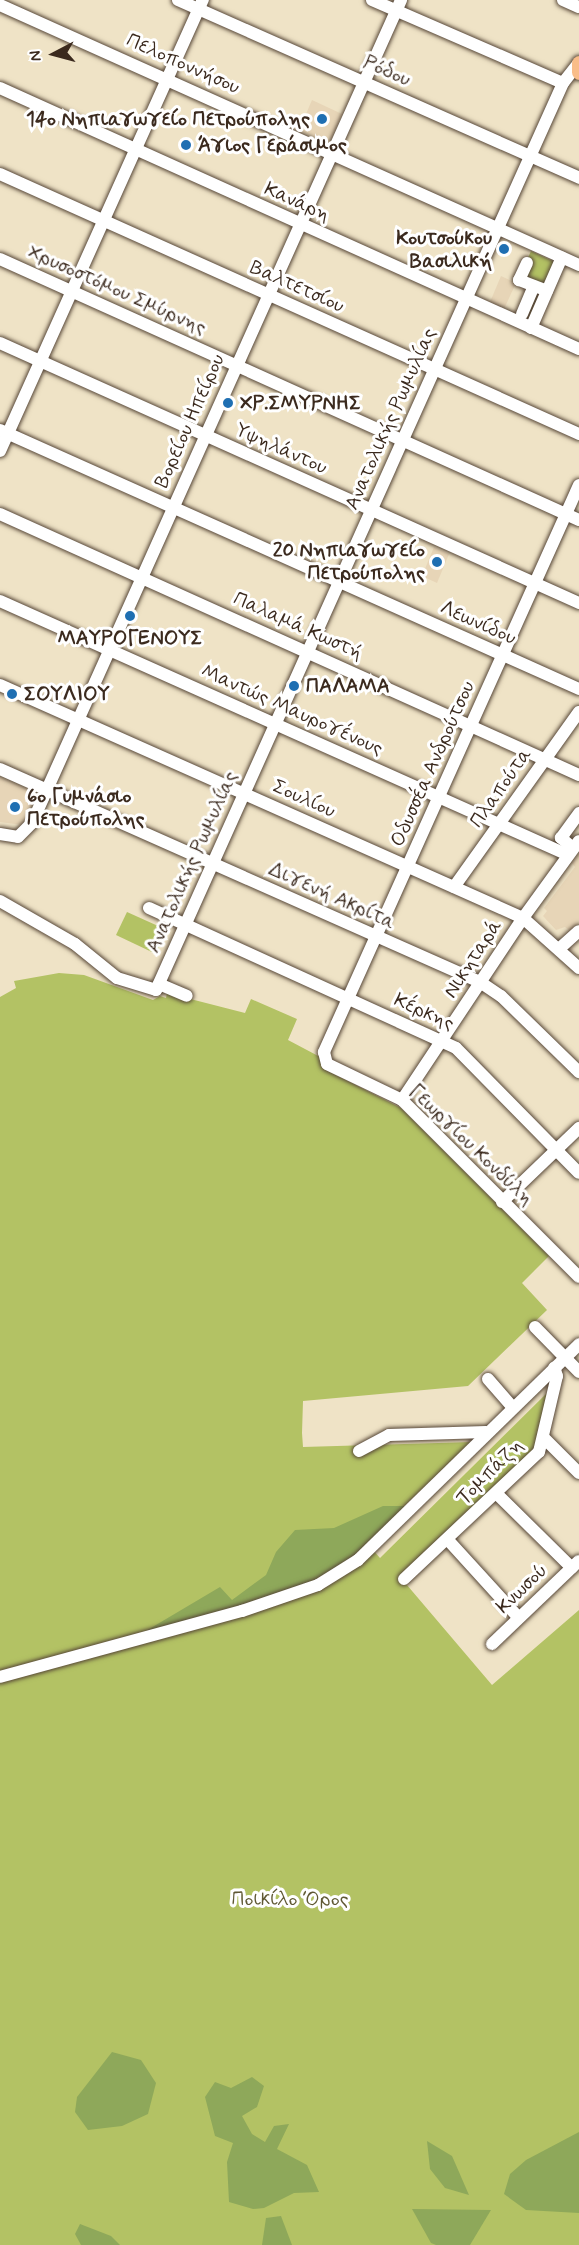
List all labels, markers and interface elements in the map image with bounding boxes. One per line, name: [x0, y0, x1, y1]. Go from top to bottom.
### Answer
north arrow: [24, 24, 84, 84]
street label: Πελοποννήσου: [123, 28, 243, 100]
text: N: [25, 50, 47, 62]
street label: Ρόδου: [360, 50, 414, 92]
place label: 14ο Νηπιαγωγείο Πετρούπολης: [26, 107, 310, 131]
marker: 14ο Νηπιαγωγείο Πετρούπολης: [315, 112, 329, 126]
place label: Άγιος Γεράσιμος: [198, 133, 347, 157]
marker: Άγιος Γεράσιμος: [179, 138, 193, 152]
street label: Κανάρη: [260, 177, 334, 227]
place label: Κουτσούκου Βασιλική: [396, 226, 492, 273]
street label: Χρυσοστόμου Σμύρνης: [24, 240, 210, 340]
marker: Κουτσούκου Βασιλική: [497, 242, 511, 256]
street label: Βαλτετσίου: [246, 256, 348, 318]
street label: Ανατολικής Ρωμυλίας: [340, 324, 442, 514]
street label: Βορείου Ηπείρου: [150, 350, 230, 492]
place label: ΧΡ.ΣΜΥΡΝΗΣ: [240, 391, 361, 415]
marker: ΧΡ.ΣΜΥΡΝΗΣ: [221, 396, 235, 410]
street label: Υψηλάντου: [231, 418, 331, 480]
place label: 20 Νηπιαγωγείο Πετρούπολης: [273, 538, 425, 585]
marker: 20 Νηπιαγωγείο Πετρούπολης: [430, 555, 444, 569]
street label: Παλαμά Κωστή: [230, 587, 366, 665]
street label: Λεωνίδου: [436, 596, 520, 650]
marker: ΜΑΥΡΟΓΕΝΟΥΣ: [123, 609, 137, 623]
place label: ΜΑΥΡΟΓΕΝΟΥΣ: [57, 626, 203, 650]
street label: Μαντώς Μαυρογένους: [197, 659, 387, 761]
place label: ΠΑΛΑΜΑ: [306, 674, 390, 698]
street label: Οδυσσέα Ανδρούτσου: [386, 677, 480, 851]
marker: ΠΑΛΑΜΑ: [287, 679, 301, 693]
place label: ΣΟΥΛΙΟΥ: [24, 682, 110, 706]
marker: ΣΟΥΛΙΟΥ: [5, 687, 19, 701]
street label: Πλαπούτα: [465, 743, 537, 833]
street label: Ανατολικής Ρωμυλίας: [141, 767, 243, 957]
street label: Σουλίου: [269, 775, 339, 823]
place label: 6ο Γυμνάσιο Πετρούπολης: [27, 784, 145, 831]
marker: 6ο Γυμνάσιο Πετρούπολης: [8, 800, 22, 814]
street label: Διγενή Ακρίτα: [265, 857, 399, 935]
street label: Νικηταρά: [439, 915, 507, 1003]
street label: Κέρκης: [390, 988, 458, 1036]
street label: Γεωργίου Κονδύλη: [404, 1079, 538, 1211]
street label: Τομπάζη: [452, 1434, 528, 1510]
street label: Κνωσού: [491, 1559, 553, 1619]
park label: Ποικίλο Όρος: [232, 1887, 348, 1911]

